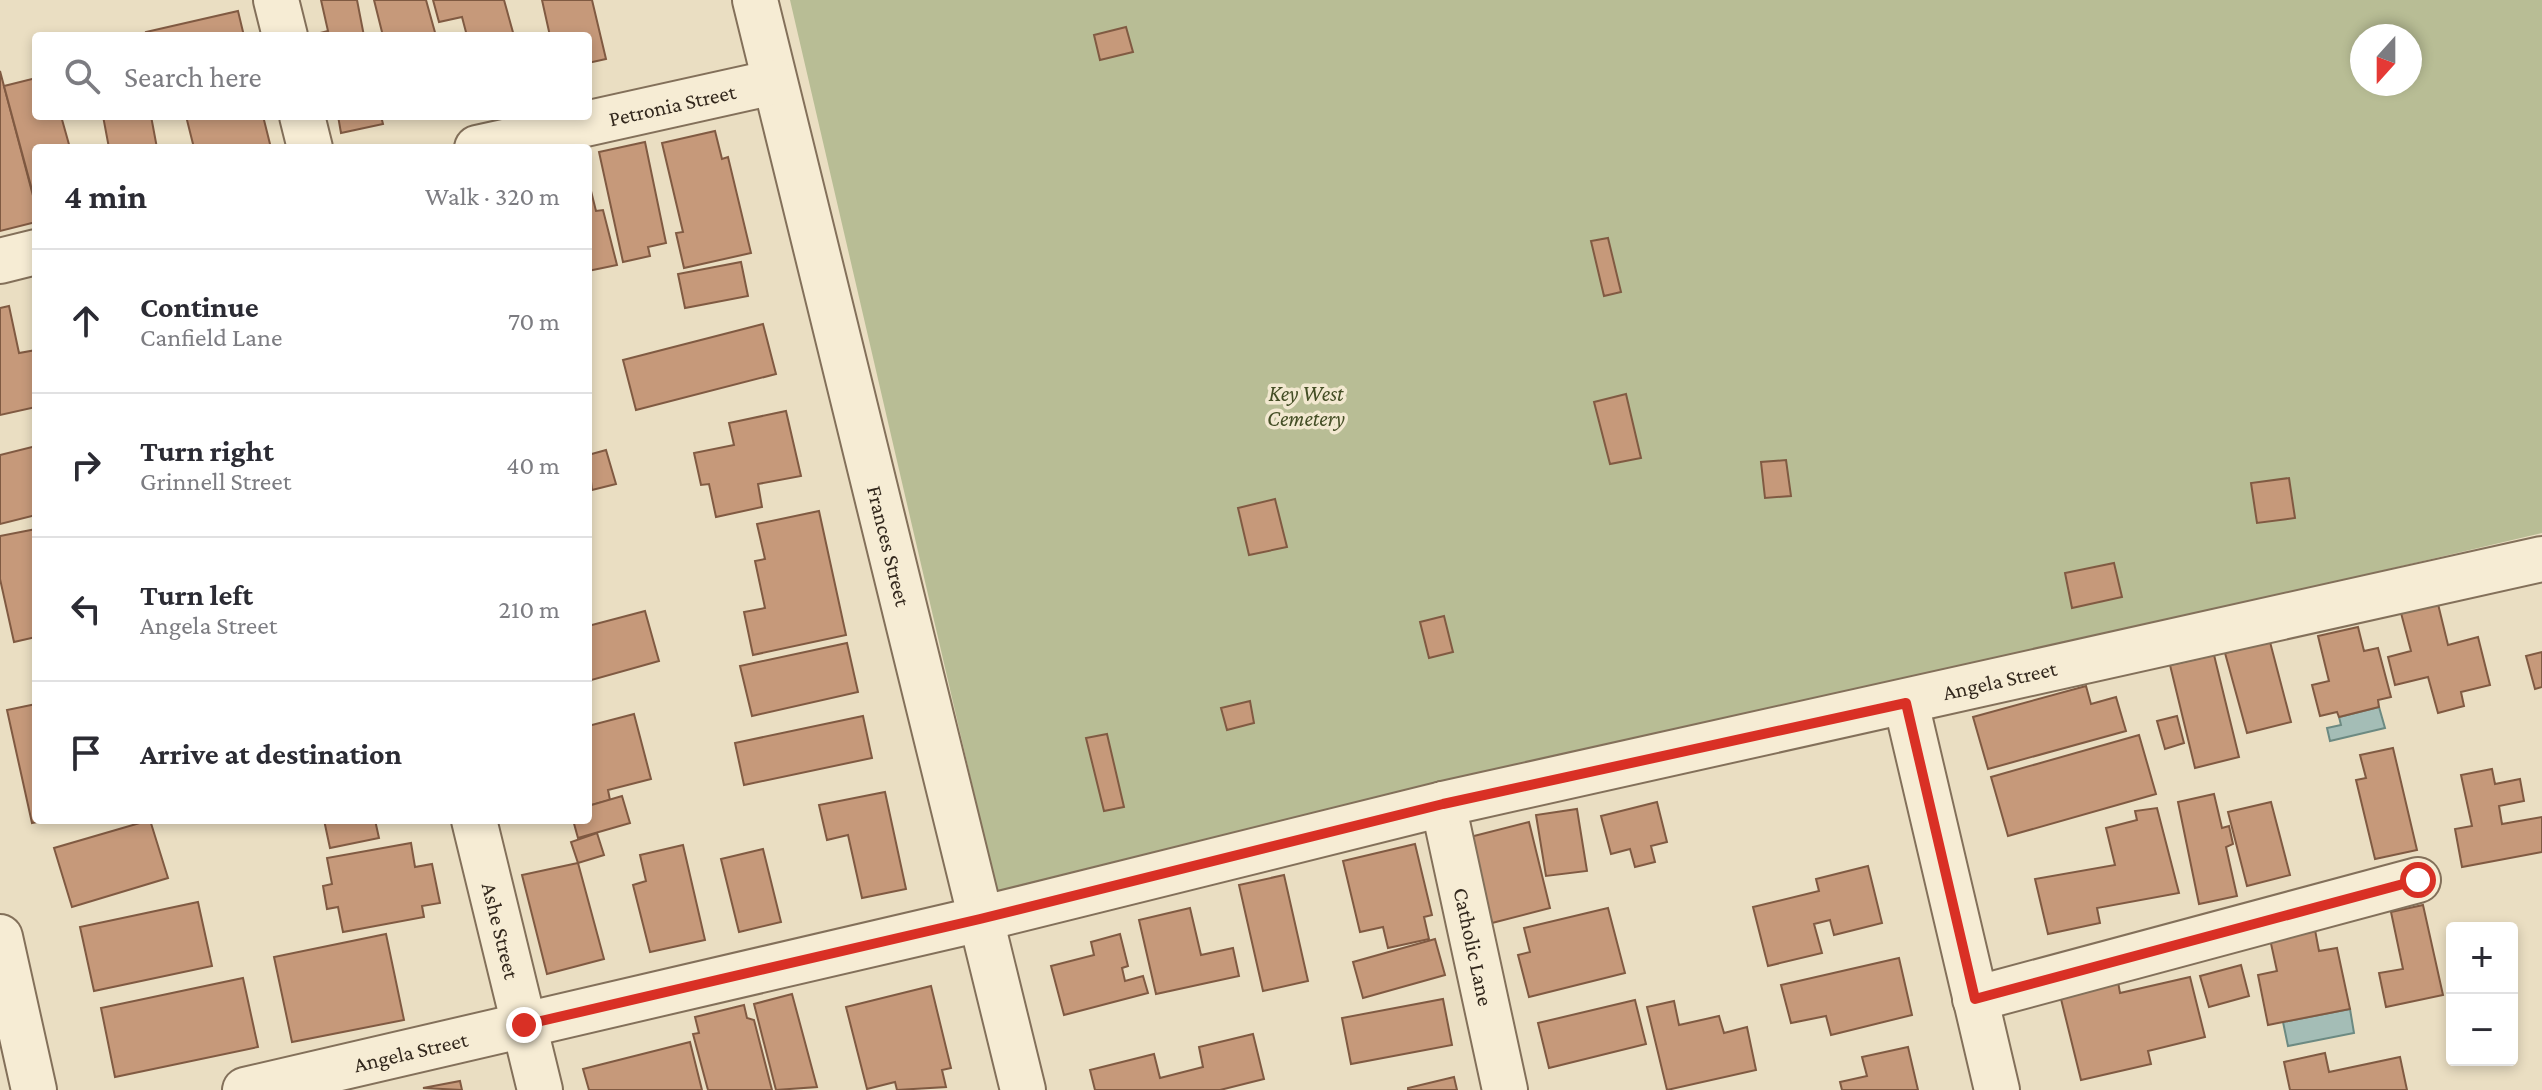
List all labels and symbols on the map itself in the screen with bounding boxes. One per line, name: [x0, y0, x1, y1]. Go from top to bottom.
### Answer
north arrow: [2350, 24, 2422, 96]
street label: Petronia Street: [606, 78, 739, 131]
park label: Key West Cemetery: [1267, 381, 1345, 431]
street label: Frances Street: [862, 483, 916, 609]
street label: Angela Street: [1940, 655, 2060, 705]
route start: [2400, 862, 2436, 898]
street label: Ashe Street: [477, 880, 525, 982]
street label: Catholic Lane: [1449, 885, 1499, 1008]
route end: [506, 1007, 542, 1043]
street label: Angela Street: [351, 1026, 471, 1077]

